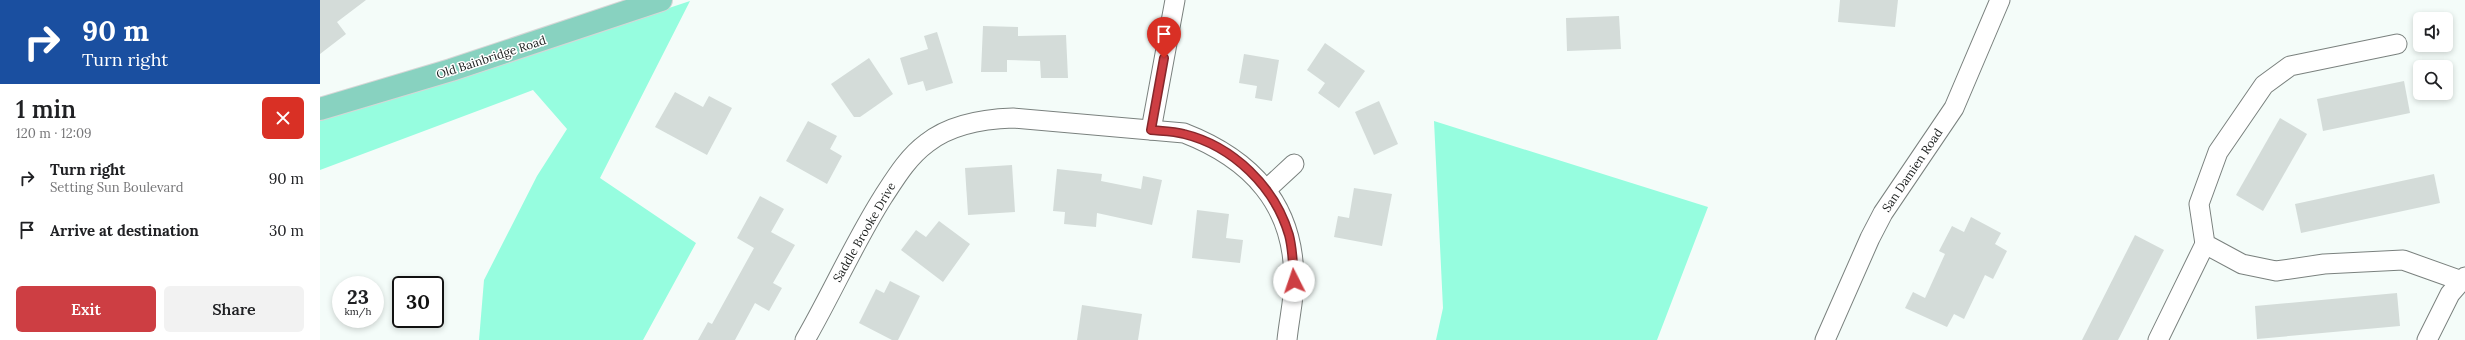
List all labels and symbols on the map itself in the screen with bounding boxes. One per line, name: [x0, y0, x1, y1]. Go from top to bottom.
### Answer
pin: [1147, 17, 1181, 58]
street label: Old Bainbridge Road: [434, 32, 548, 82]
street label: San Damien Road: [1879, 125, 1945, 215]
street label: Saddle Brooke Drive: [829, 179, 899, 285]
position arrow: [1273, 260, 1315, 302]
speed limit sign: 30: [392, 276, 444, 328]

